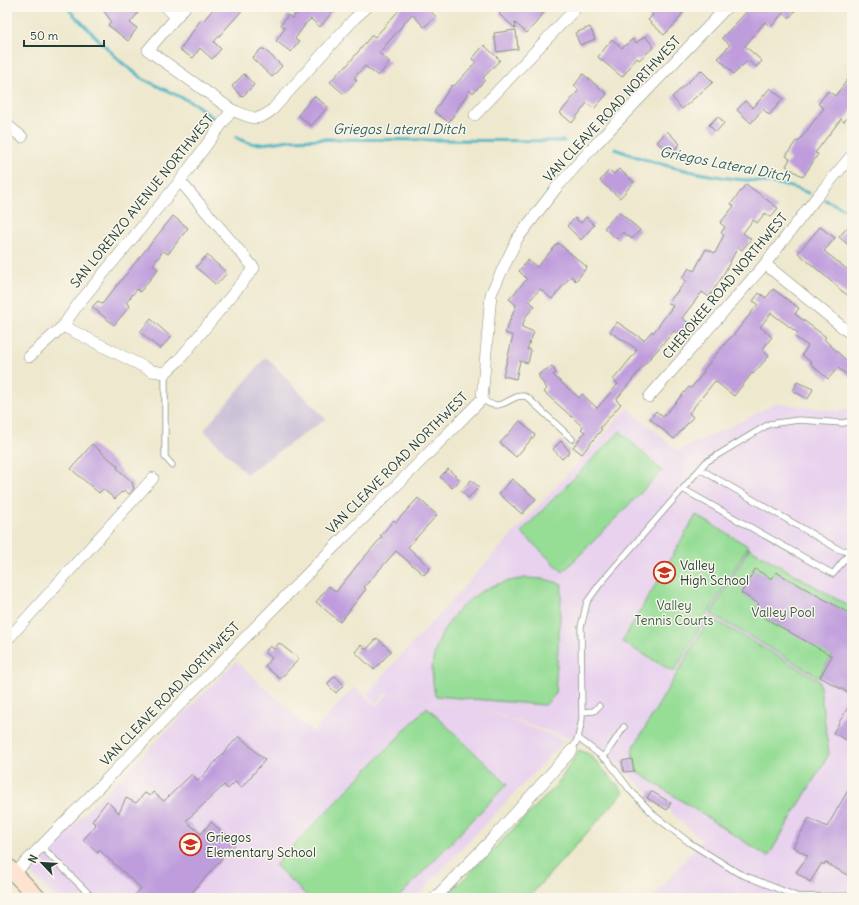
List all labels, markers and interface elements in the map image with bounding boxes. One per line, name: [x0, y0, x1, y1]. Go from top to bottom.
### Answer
scale bar: [24, 22, 104, 48]
text: 50 m: [30, 28, 59, 43]
street label: VAN CLEAVE ROAD NORTHWEST: [540, 32, 684, 186]
street label: SAN LORENZO AVENUE NORTHWEST: [67, 111, 217, 291]
water label: Griegos Lateral Ditch: [333, 120, 466, 138]
water label: Griegos Lateral Ditch: [658, 143, 793, 186]
street label: CHEROKEE ROAD NORTHWEST: [659, 209, 791, 362]
street label: VAN CLEAVE ROAD NORTHWEST: [322, 388, 472, 538]
place label: Valley High School: [680, 557, 749, 589]
school or university icon: Valley High School: [652, 559, 678, 585]
park label: Valley Tennis Courts: [635, 597, 713, 629]
park label: Valley Pool: [751, 604, 815, 621]
street label: VAN CLEAVE ROAD NORTHWEST: [97, 618, 244, 770]
place label: Griegos Elementary School: [206, 829, 316, 861]
school or university icon: Griegos Elementary School: [177, 831, 203, 857]
north arrow: [22, 843, 62, 883]
text: N: [25, 852, 41, 865]

